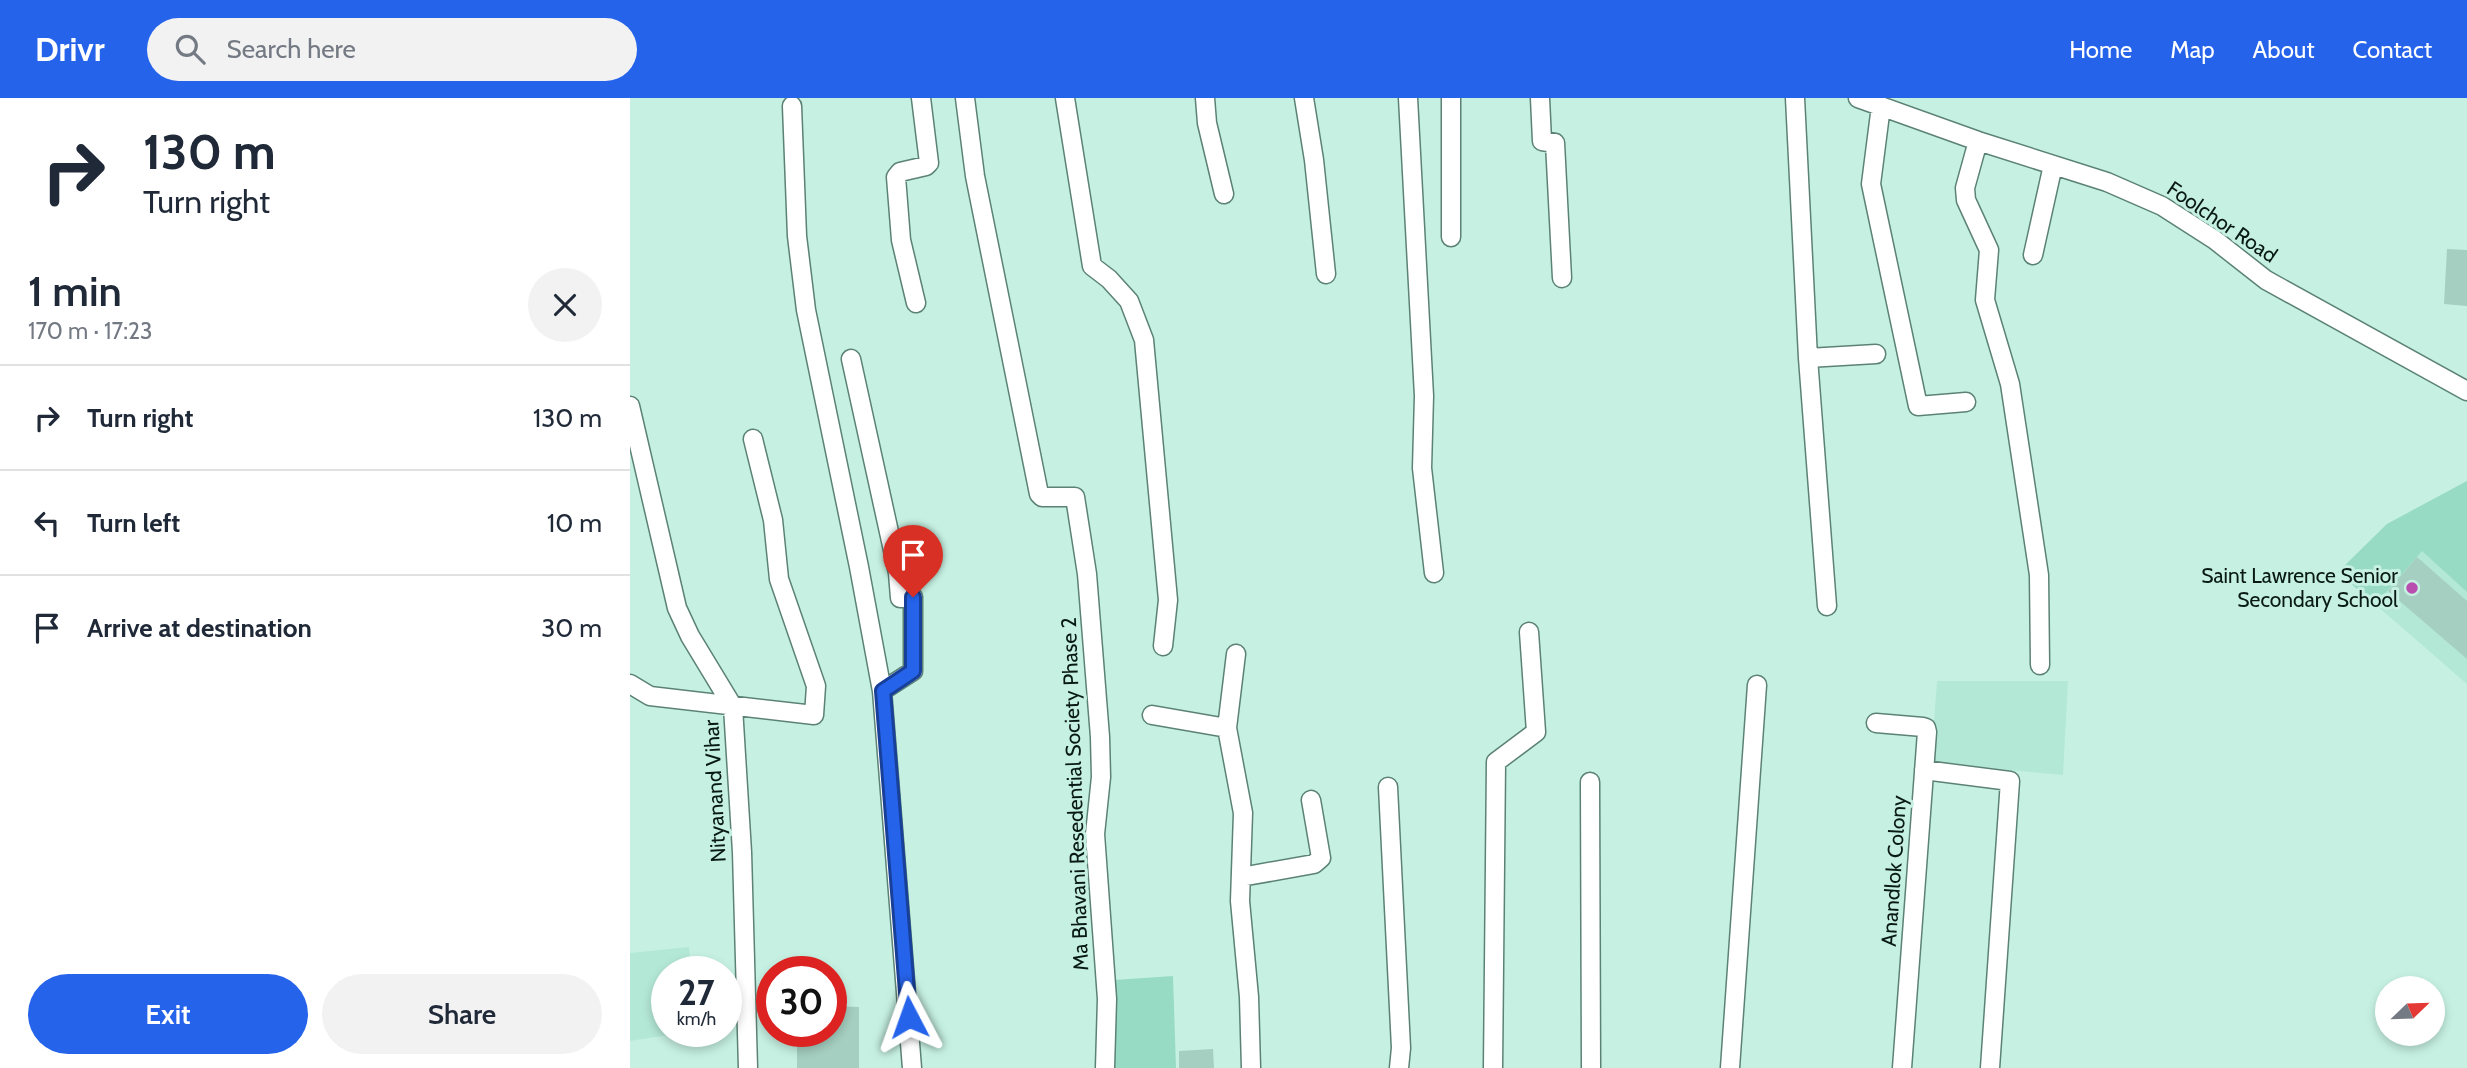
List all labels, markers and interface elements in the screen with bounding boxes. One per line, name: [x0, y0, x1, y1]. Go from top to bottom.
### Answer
search box: [147, 18, 637, 81]
text: Drivr: [35, 29, 105, 69]
icon: search: [171, 30, 209, 68]
text: Search here: [227, 33, 356, 65]
text: Home: [2069, 35, 2132, 64]
text: Map: [2170, 35, 2215, 64]
text: About: [2253, 35, 2315, 64]
text: Contact: [2353, 35, 2432, 64]
text: 130 m: [143, 122, 276, 181]
icon: right: [28, 126, 119, 217]
street label: Foolchor Road: [2162, 176, 2282, 268]
text: Turn right: [143, 182, 270, 221]
text: 1 min: [28, 265, 122, 317]
button: close: [528, 268, 602, 342]
text: 170 m · 17:23: [28, 317, 152, 345]
icon: right: [28, 399, 66, 437]
text: Turn right: [87, 402, 193, 434]
text: 130 m: [533, 402, 602, 434]
icon: left: [28, 504, 66, 542]
text: Turn left: [87, 507, 180, 539]
text: 10 m: [547, 507, 602, 539]
pin: [883, 525, 943, 597]
icon: arrive: [894, 536, 932, 574]
place label: Saint Lawrence Senior Secondary School: [2201, 563, 2398, 612]
marker: Saint Lawrence Senior Secondary School: [2404, 580, 2420, 596]
icon: arrive: [28, 609, 66, 647]
text: Arrive at destination: [87, 612, 312, 644]
text: 30 m: [541, 612, 602, 644]
street label: Ma Bhavani Resedential Society Phase 2: [1056, 617, 1093, 971]
street label: Nityanand Vihar: [698, 719, 731, 863]
street label: Anandlok Colony: [1876, 794, 1911, 947]
speed limit sign: 30: [756, 956, 847, 1047]
text: 27: [678, 971, 715, 1014]
button: Exit: [28, 974, 308, 1054]
button: Share: [322, 974, 602, 1054]
north arrow: [2375, 976, 2445, 1046]
map controls: [2375, 976, 2445, 1046]
position arrow: [872, 980, 946, 1054]
text: km/h: [677, 1008, 716, 1030]

